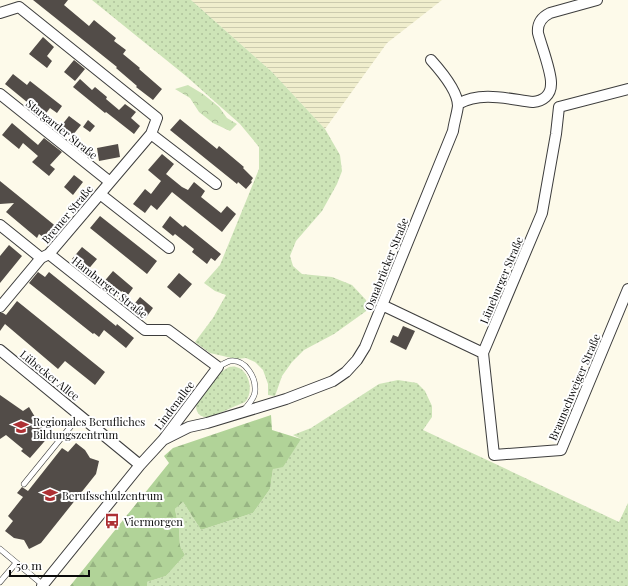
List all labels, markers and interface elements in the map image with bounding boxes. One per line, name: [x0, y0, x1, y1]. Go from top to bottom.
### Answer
street label: Stargarder Straße: [23, 96, 101, 163]
street label: Bremer Straße: [38, 181, 96, 246]
street label: Osnabrücker Straße: [361, 215, 412, 313]
street label: Lüneburger Straße: [476, 234, 526, 326]
street label: Hamburger Straße: [69, 253, 151, 321]
street label: Braunschweiger Straße: [545, 331, 603, 443]
street label: Lübecker Allee: [17, 346, 83, 404]
street label: Lindenallee: [151, 377, 198, 433]
place label: Regionales Berufliches Bildungszentrum: [33, 414, 145, 442]
school or university icon: Regionales Berufliches Bildungszentrum: [12, 418, 30, 436]
school or university icon: Berufsschulzentrum: [41, 486, 59, 504]
place label: Berufsschulzentrum: [62, 488, 163, 503]
bus stop icon: Viermorgen: [103, 512, 121, 530]
place label: Viermorgen: [123, 514, 183, 529]
scale bar: [10, 552, 89, 578]
text: 50 m: [16, 557, 42, 573]

